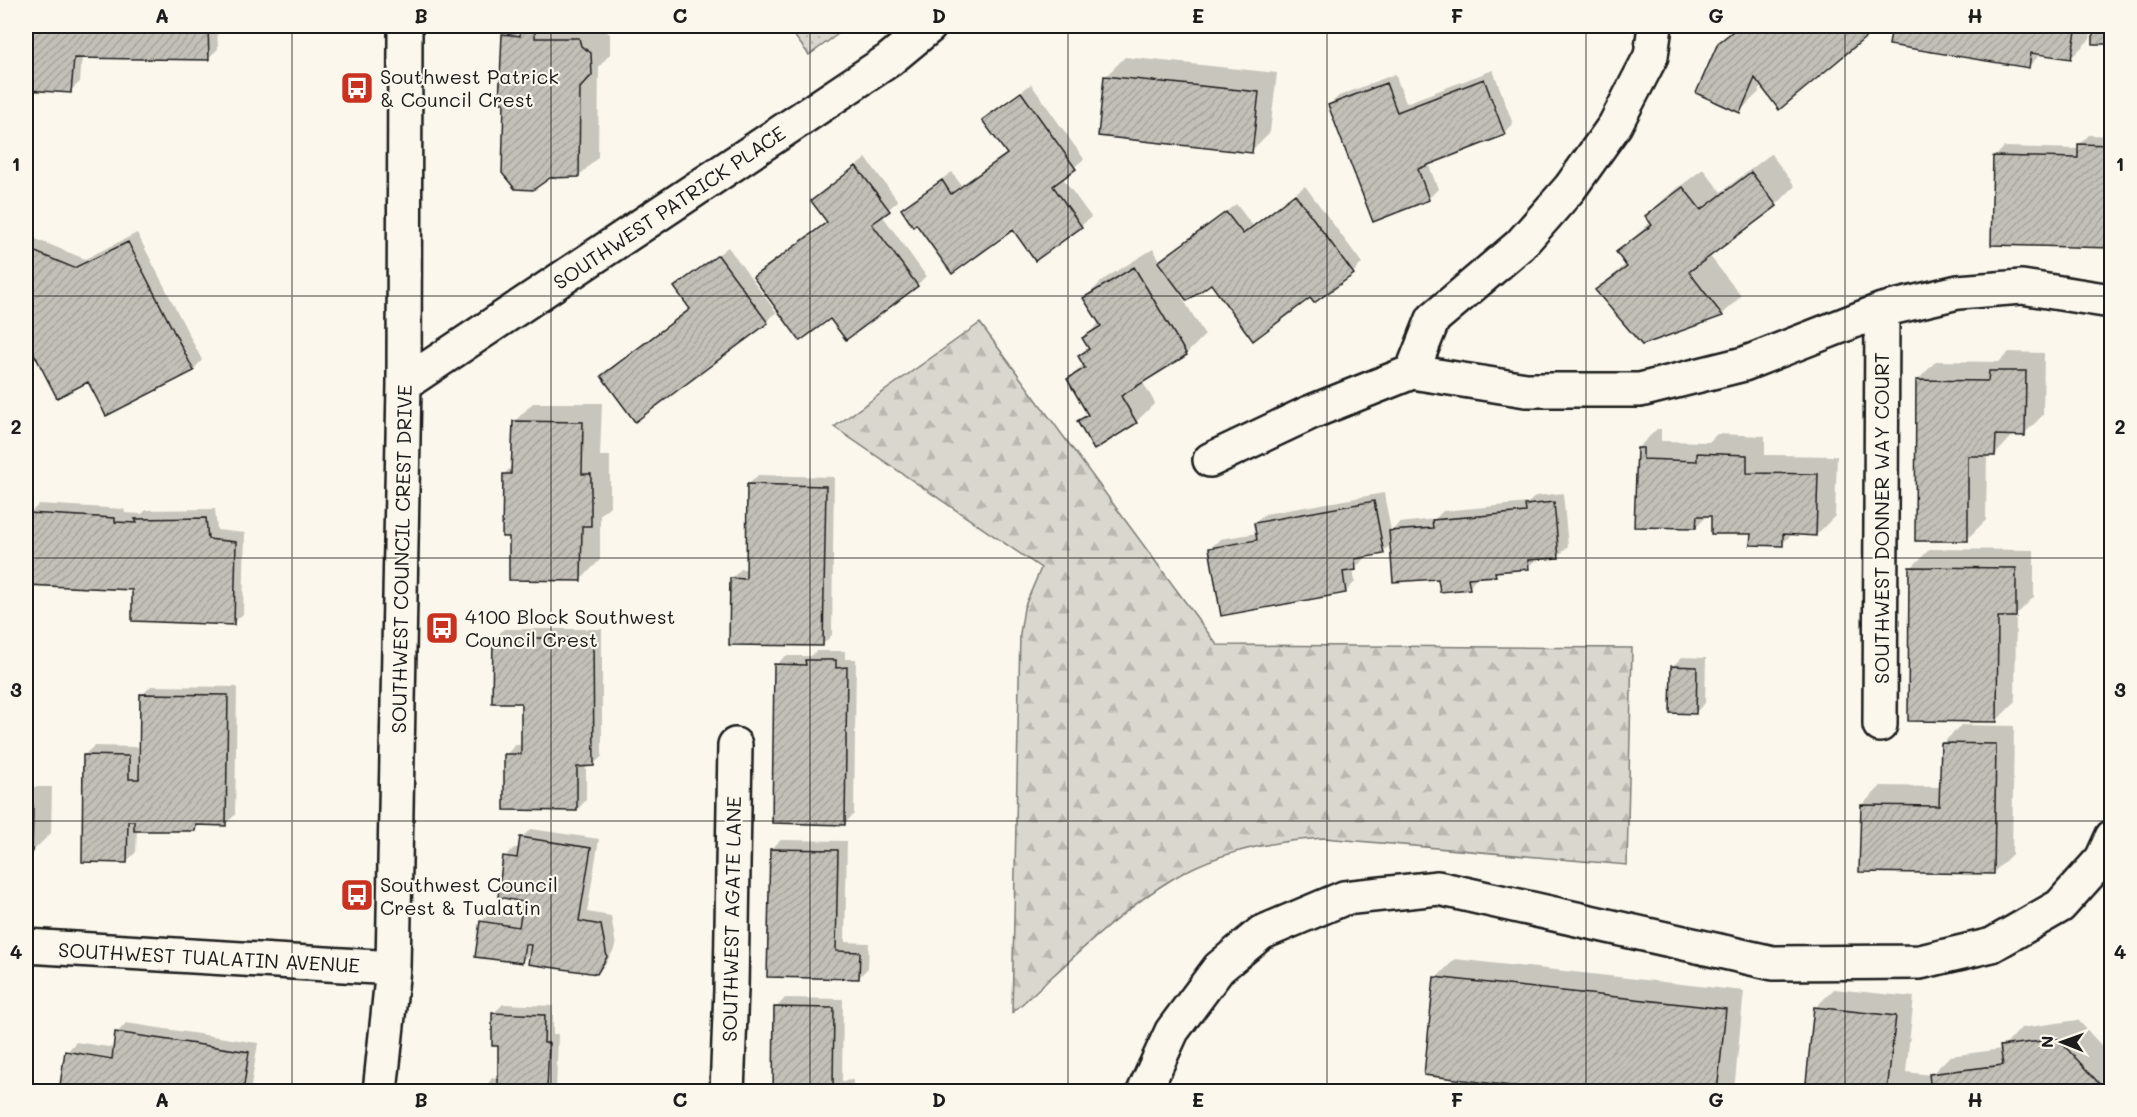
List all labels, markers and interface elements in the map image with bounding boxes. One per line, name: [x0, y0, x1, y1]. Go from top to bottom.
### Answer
text: A: [155, 2, 169, 28]
text: B: [414, 2, 428, 28]
text: C: [673, 2, 688, 28]
text: D: [932, 2, 946, 28]
text: E: [1192, 2, 1204, 28]
text: F: [1451, 2, 1464, 28]
text: G: [1708, 2, 1724, 28]
text: H: [1967, 2, 1983, 28]
place label: Southwest Patrick & Council Crest: [380, 63, 559, 112]
bus stop icon: Southwest Patrick & Council Crest: [339, 70, 375, 106]
street label: SOUTHWEST PATRICK PLACE: [548, 119, 790, 295]
text: 1: [12, 150, 20, 176]
text: 1: [2116, 150, 2124, 176]
street label: SOUTHWEST DONNER WAY COURT: [1868, 352, 1894, 684]
street label: SOUTHWEST COUNCIL CREST DRIVE: [385, 384, 417, 734]
text: 2: [10, 413, 22, 439]
text: 2: [2114, 413, 2126, 439]
place label: 4100 Block Southwest Council Crest: [465, 603, 675, 652]
bus stop icon: 4100 Block Southwest Council Crest: [424, 610, 460, 646]
text: 3: [10, 676, 22, 702]
text: 3: [2114, 676, 2126, 702]
street label: SOUTHWEST AGATE LANE: [716, 796, 746, 1042]
place label: Southwest Council Crest & Tualatin: [380, 871, 558, 920]
bus stop icon: Southwest Council Crest & Tualatin: [339, 877, 375, 913]
street label: SOUTHWEST TUALATIN AVENUE: [57, 936, 361, 978]
text: 4: [10, 938, 23, 964]
text: 4: [2114, 938, 2127, 964]
north arrow: [2032, 1012, 2092, 1072]
text: N: [2036, 1035, 2057, 1048]
text: A: [155, 1086, 169, 1112]
text: B: [414, 1086, 428, 1112]
text: C: [673, 1086, 688, 1112]
text: D: [932, 1086, 946, 1112]
text: E: [1192, 1086, 1204, 1112]
text: F: [1451, 1086, 1464, 1112]
text: G: [1708, 1086, 1724, 1112]
text: H: [1967, 1086, 1983, 1112]

